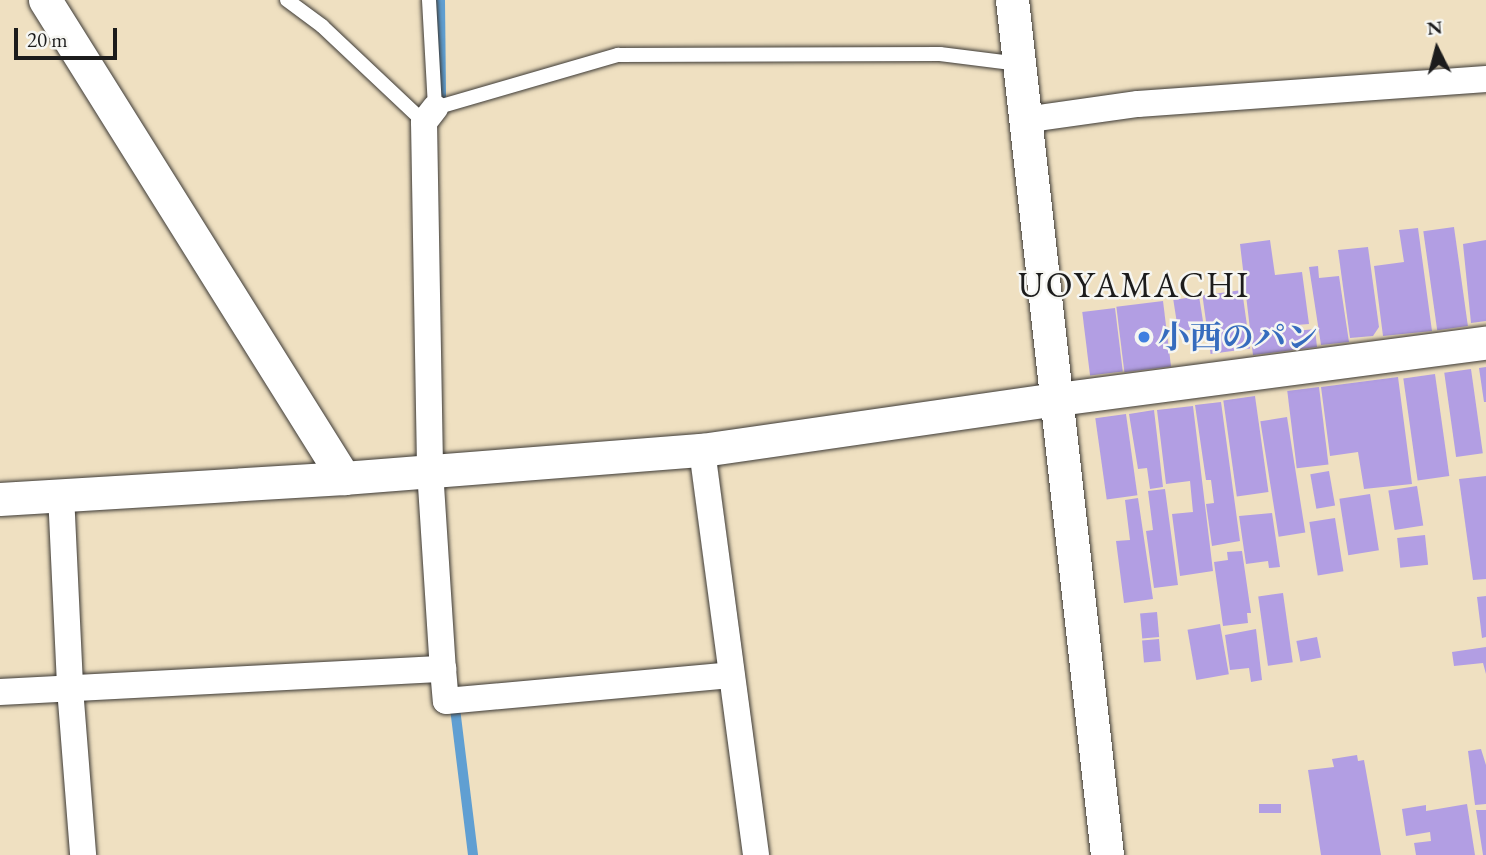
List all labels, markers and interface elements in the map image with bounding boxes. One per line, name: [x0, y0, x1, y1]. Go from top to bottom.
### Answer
scale bar: [18, 14, 121, 58]
north arrow: [1402, 14, 1472, 84]
text: N: [1426, 14, 1444, 41]
text: 20 m: [27, 26, 68, 53]
district label: UOYAMACHI: [1019, 264, 1249, 306]
place label: 小西のパン: [1158, 318, 1318, 356]
marker: 小西のパン: [1136, 329, 1152, 345]

